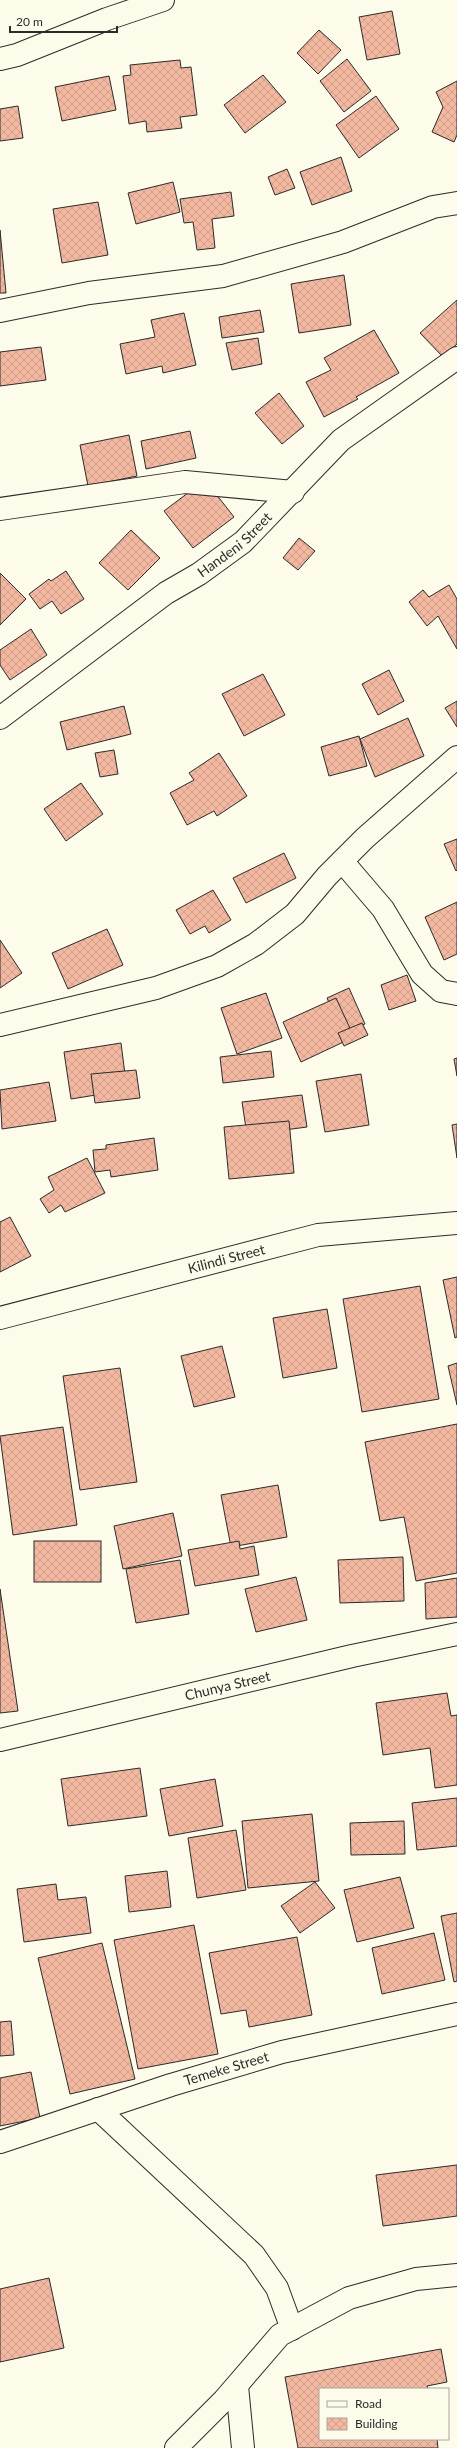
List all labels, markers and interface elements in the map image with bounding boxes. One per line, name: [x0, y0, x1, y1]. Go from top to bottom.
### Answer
scale bar: [10, 8, 117, 34]
text: 20 m: [16, 14, 43, 29]
street label: Handeni Street: [194, 508, 275, 580]
street label: Kilindi Street: [186, 1240, 267, 1277]
street label: Chunya Street: [183, 1667, 272, 1704]
street label: Temeke Street: [182, 2047, 271, 2089]
legend: [319, 2388, 449, 2440]
text: Road: [355, 2396, 382, 2411]
text: Building: [355, 2416, 398, 2431]

